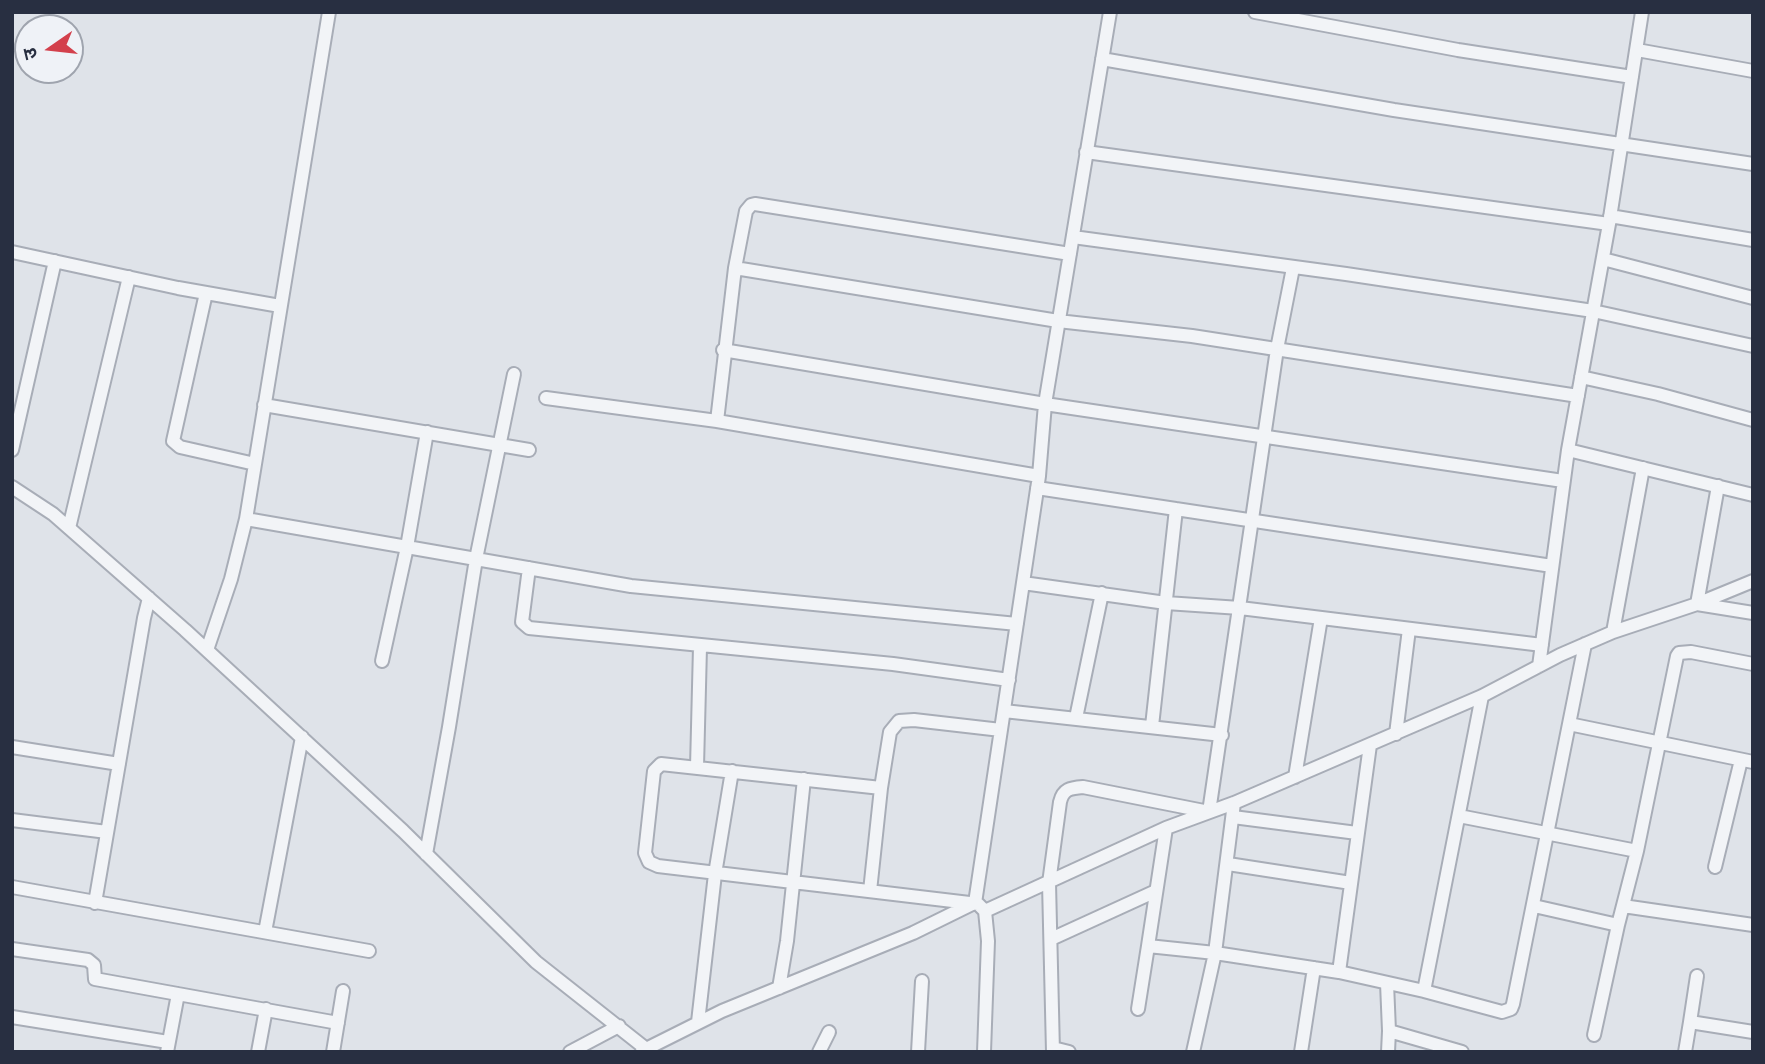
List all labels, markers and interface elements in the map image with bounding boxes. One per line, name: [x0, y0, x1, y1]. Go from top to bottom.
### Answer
north arrow: [14, 14, 84, 84]
text: उ: [19, 46, 43, 62]

